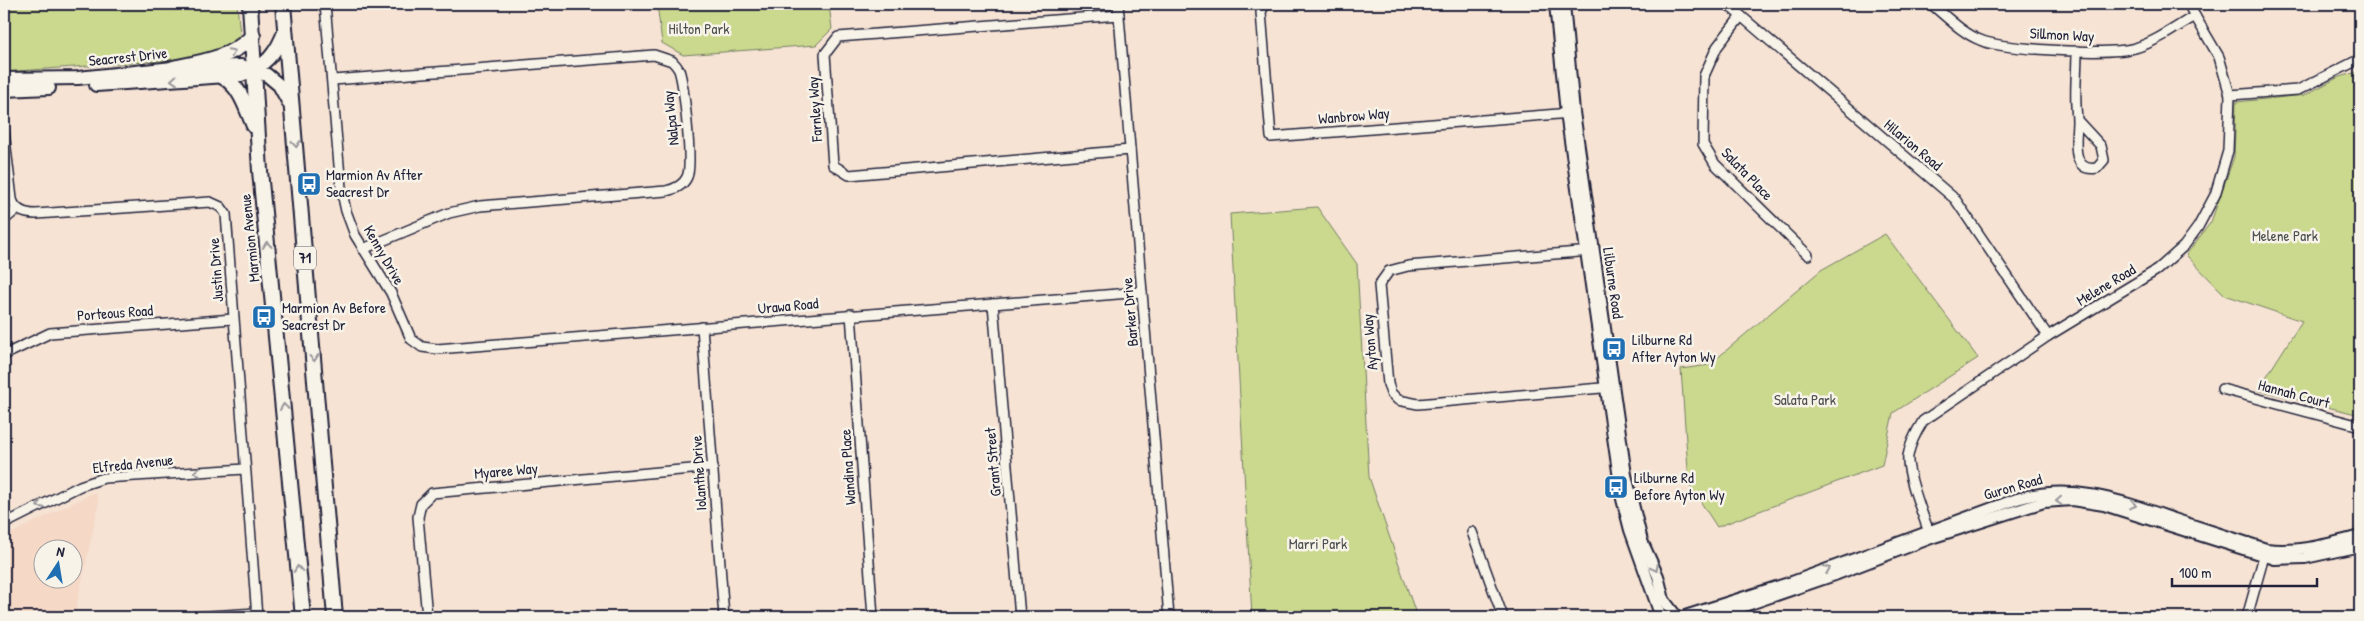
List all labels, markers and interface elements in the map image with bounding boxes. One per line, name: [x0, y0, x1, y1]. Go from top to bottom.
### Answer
park label: Hilton Park: [669, 18, 729, 39]
street label: Sillmon Way: [2029, 22, 2095, 47]
street label: Seacrest Drive: [88, 42, 168, 71]
one-way arrow: [227, 48, 236, 58]
one-way arrow: [170, 75, 178, 86]
street label: Farnley Way: [802, 76, 827, 143]
street label: Nalpa Way: [657, 90, 684, 147]
street label: Wanbrow Way: [1317, 102, 1391, 129]
street label: Hilarion Road: [1880, 114, 1947, 175]
one-way arrow: [290, 141, 301, 149]
street label: Salata Place: [1717, 143, 1778, 205]
place label: Marmion Av After Seacrest Dr: [326, 164, 423, 202]
bus stop icon: Marmion Av After Seacrest Dr: [296, 171, 322, 197]
street label: Marmion Avenue: [234, 193, 265, 283]
street label: Kenny Drive: [359, 221, 410, 288]
park label: Melene Park: [2252, 225, 2318, 246]
street label: Justin Drive: [203, 237, 228, 303]
one-way arrow: [262, 241, 273, 249]
street label: Lilburne Road: [1598, 246, 1629, 320]
road number: 71: [294, 247, 316, 270]
street label: Melene Road: [2072, 259, 2139, 310]
street label: Barker Drive: [1116, 277, 1143, 347]
street label: Urawa Road: [757, 292, 819, 319]
place label: Marmion Av Before Seacrest Dr: [282, 297, 386, 335]
street label: Porteous Road: [76, 299, 154, 326]
bus stop icon: Marmion Av Before Seacrest Dr: [251, 304, 277, 330]
street label: Ayton Way: [1357, 313, 1382, 371]
place label: Lilburne Rd After Ayton Wy: [1632, 329, 1716, 367]
bus stop icon: Lilburne Rd After Ayton Wy: [1601, 336, 1627, 362]
one-way arrow: [308, 355, 319, 363]
street label: Hannah Court: [2256, 374, 2333, 413]
park label: Salata Park: [1774, 389, 1836, 410]
one-way arrow: [278, 403, 289, 411]
street label: Grant Street: [979, 426, 1006, 497]
street label: Wandina Place: [834, 428, 861, 506]
street label: Iolanthe Drive: [685, 435, 712, 511]
street label: Elfreda Avenue: [92, 449, 174, 478]
street label: Myaree Way: [473, 457, 539, 484]
one-way arrow: [193, 466, 201, 477]
place label: Lilburne Rd Before Ayton Wy: [1634, 467, 1725, 505]
street label: Guron Road: [1981, 468, 2045, 505]
bus stop icon: Lilburne Rd Before Ayton Wy: [1603, 474, 1629, 500]
one-way arrow: [2055, 495, 2063, 506]
one-way arrow: [36, 499, 45, 509]
one-way arrow: [2128, 499, 2136, 509]
park label: Marri Park: [1289, 533, 1347, 554]
north arrow: [32, 538, 82, 588]
text: N: [55, 541, 67, 561]
scale bar: [2172, 556, 2316, 588]
text: 100 m: [2179, 562, 2212, 583]
one-way arrow: [1648, 563, 1658, 572]
one-way arrow: [293, 564, 304, 572]
one-way arrow: [1823, 564, 1831, 574]

